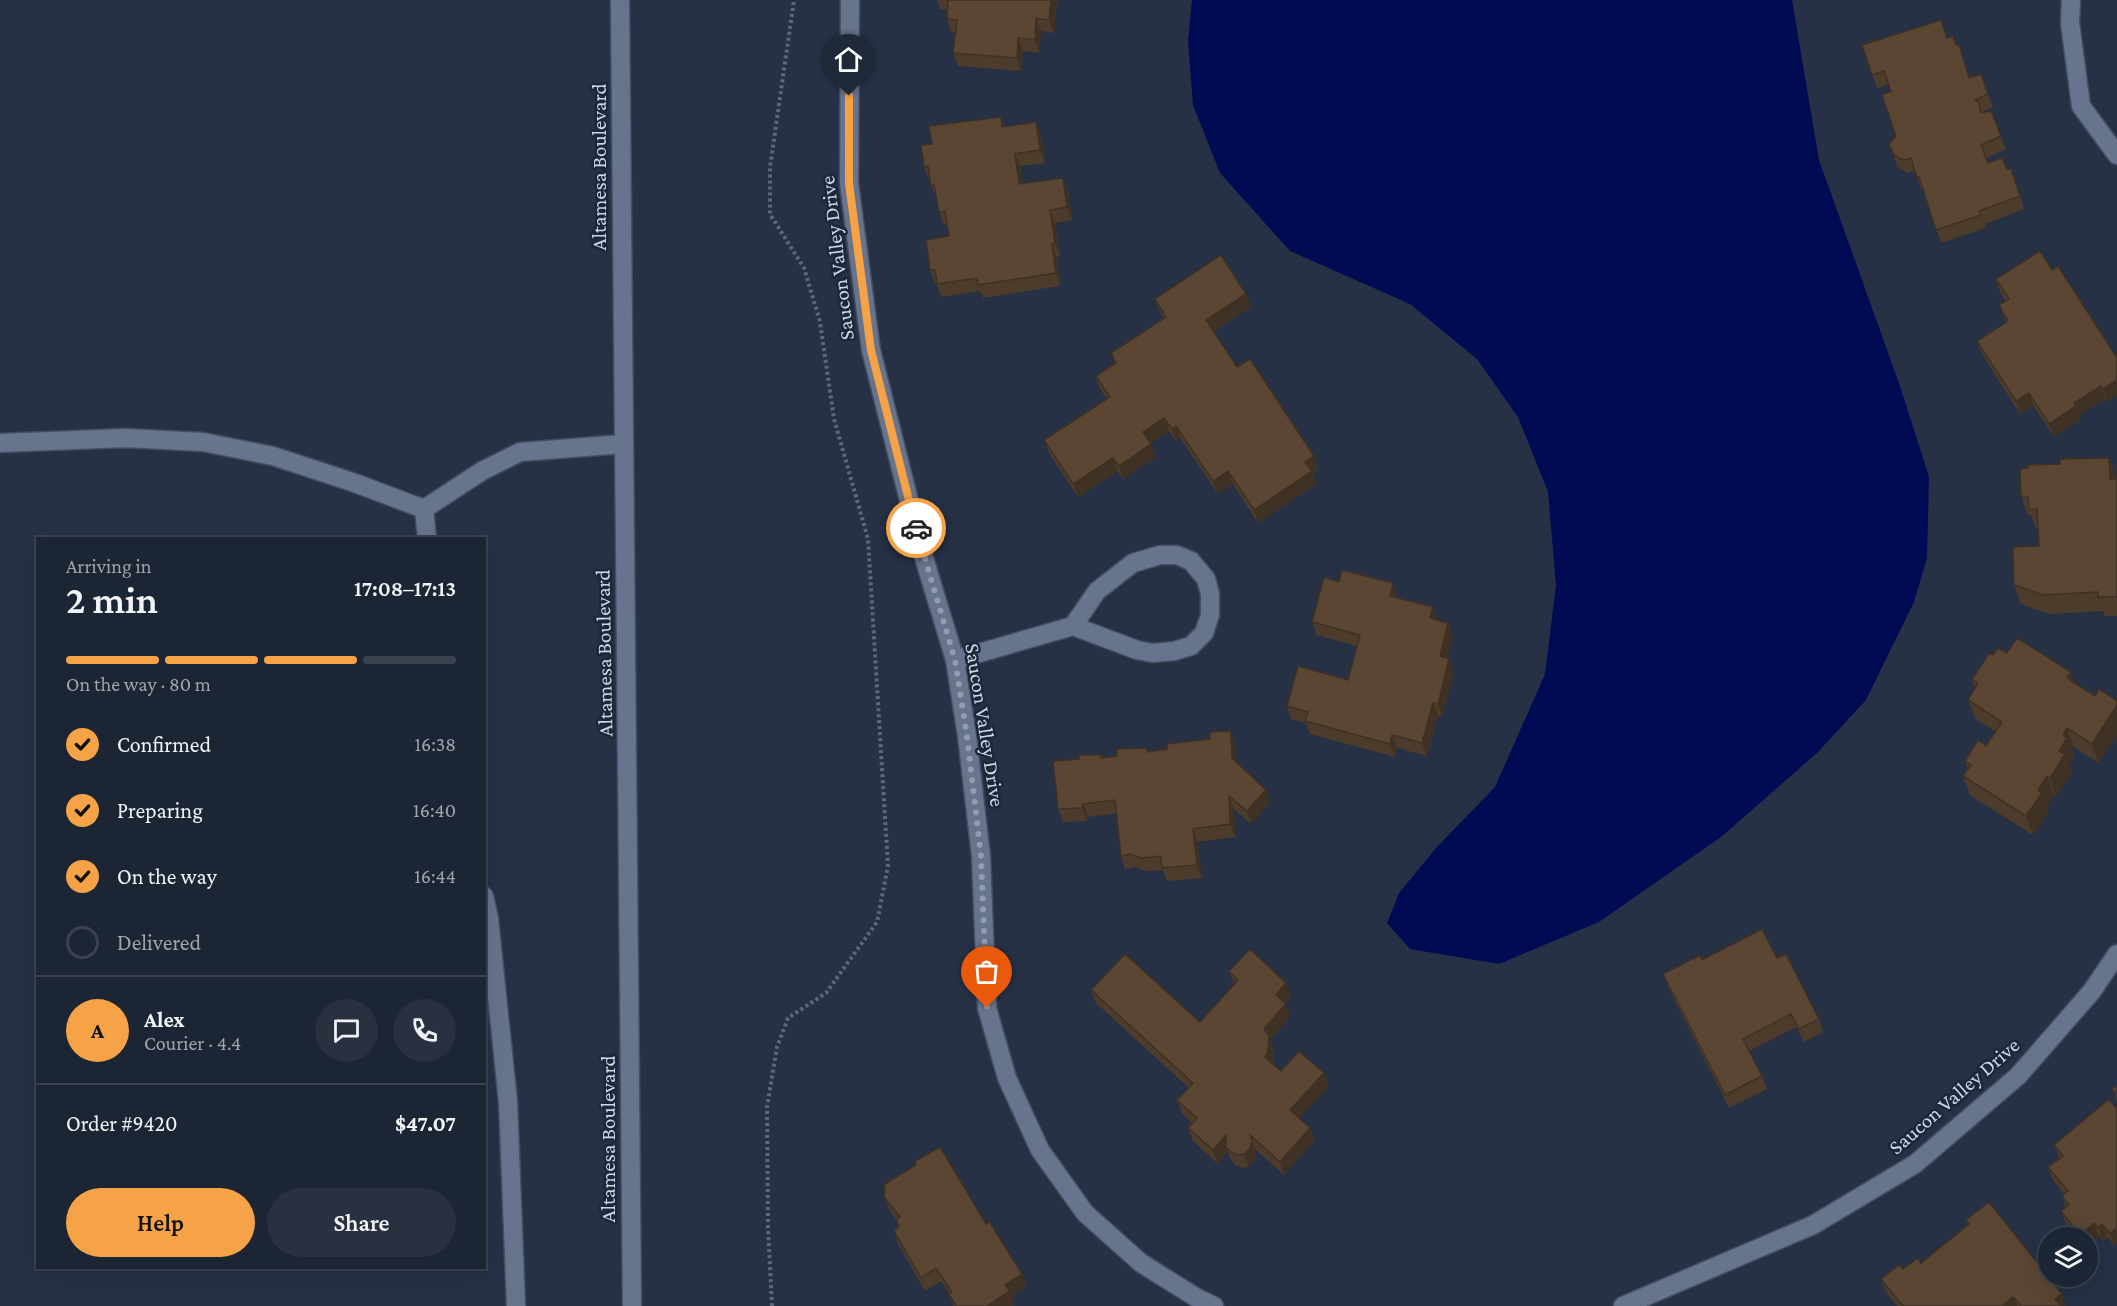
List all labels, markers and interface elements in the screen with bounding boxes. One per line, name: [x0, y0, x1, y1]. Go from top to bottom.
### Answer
pin: [823, 34, 874, 96]
icon: home: [832, 43, 865, 76]
street label: Altamesa Boulevard: [587, 83, 611, 251]
street label: Saucon Valley Drive: [815, 175, 859, 341]
courier: [886, 498, 946, 558]
icon: car: [900, 512, 933, 545]
text: Arriving in: [66, 555, 151, 577]
street label: Altamesa Boulevard: [591, 569, 617, 737]
text: 17:08–17:13: [354, 576, 456, 601]
text: 2 min: [66, 578, 158, 621]
street label: Saucon Valley Drive: [960, 642, 1010, 808]
text: On the way · 80 m: [66, 673, 211, 695]
icon: check: [66, 728, 99, 761]
text: Confirmed: [117, 732, 211, 757]
text: 16:38: [414, 733, 456, 755]
icon: check: [66, 794, 99, 827]
text: Preparing: [117, 798, 203, 823]
text: 16:40: [413, 799, 456, 821]
icon: check: [66, 860, 99, 893]
text: On the way: [117, 864, 217, 889]
text: 16:44: [414, 865, 456, 887]
text: Delivered: [117, 930, 201, 955]
pin: [961, 946, 1012, 1008]
icon: bag: [970, 955, 1003, 988]
button: chat: [315, 999, 378, 1062]
button: phone: [393, 999, 456, 1062]
text: Alex: [144, 1007, 185, 1032]
text: A: [91, 1018, 104, 1043]
text: Courier · 4.4: [144, 1032, 241, 1054]
street label: Saucon Valley Drive: [1884, 1033, 2024, 1159]
street label: Altamesa Boulevard: [596, 1055, 620, 1223]
text: Order #9420: [66, 1111, 178, 1136]
text: $47.07: [395, 1111, 456, 1136]
button: Help: [66, 1188, 255, 1257]
button: Share: [267, 1188, 456, 1257]
map controls: [2038, 1227, 2098, 1287]
button: layers: [2038, 1227, 2098, 1287]

